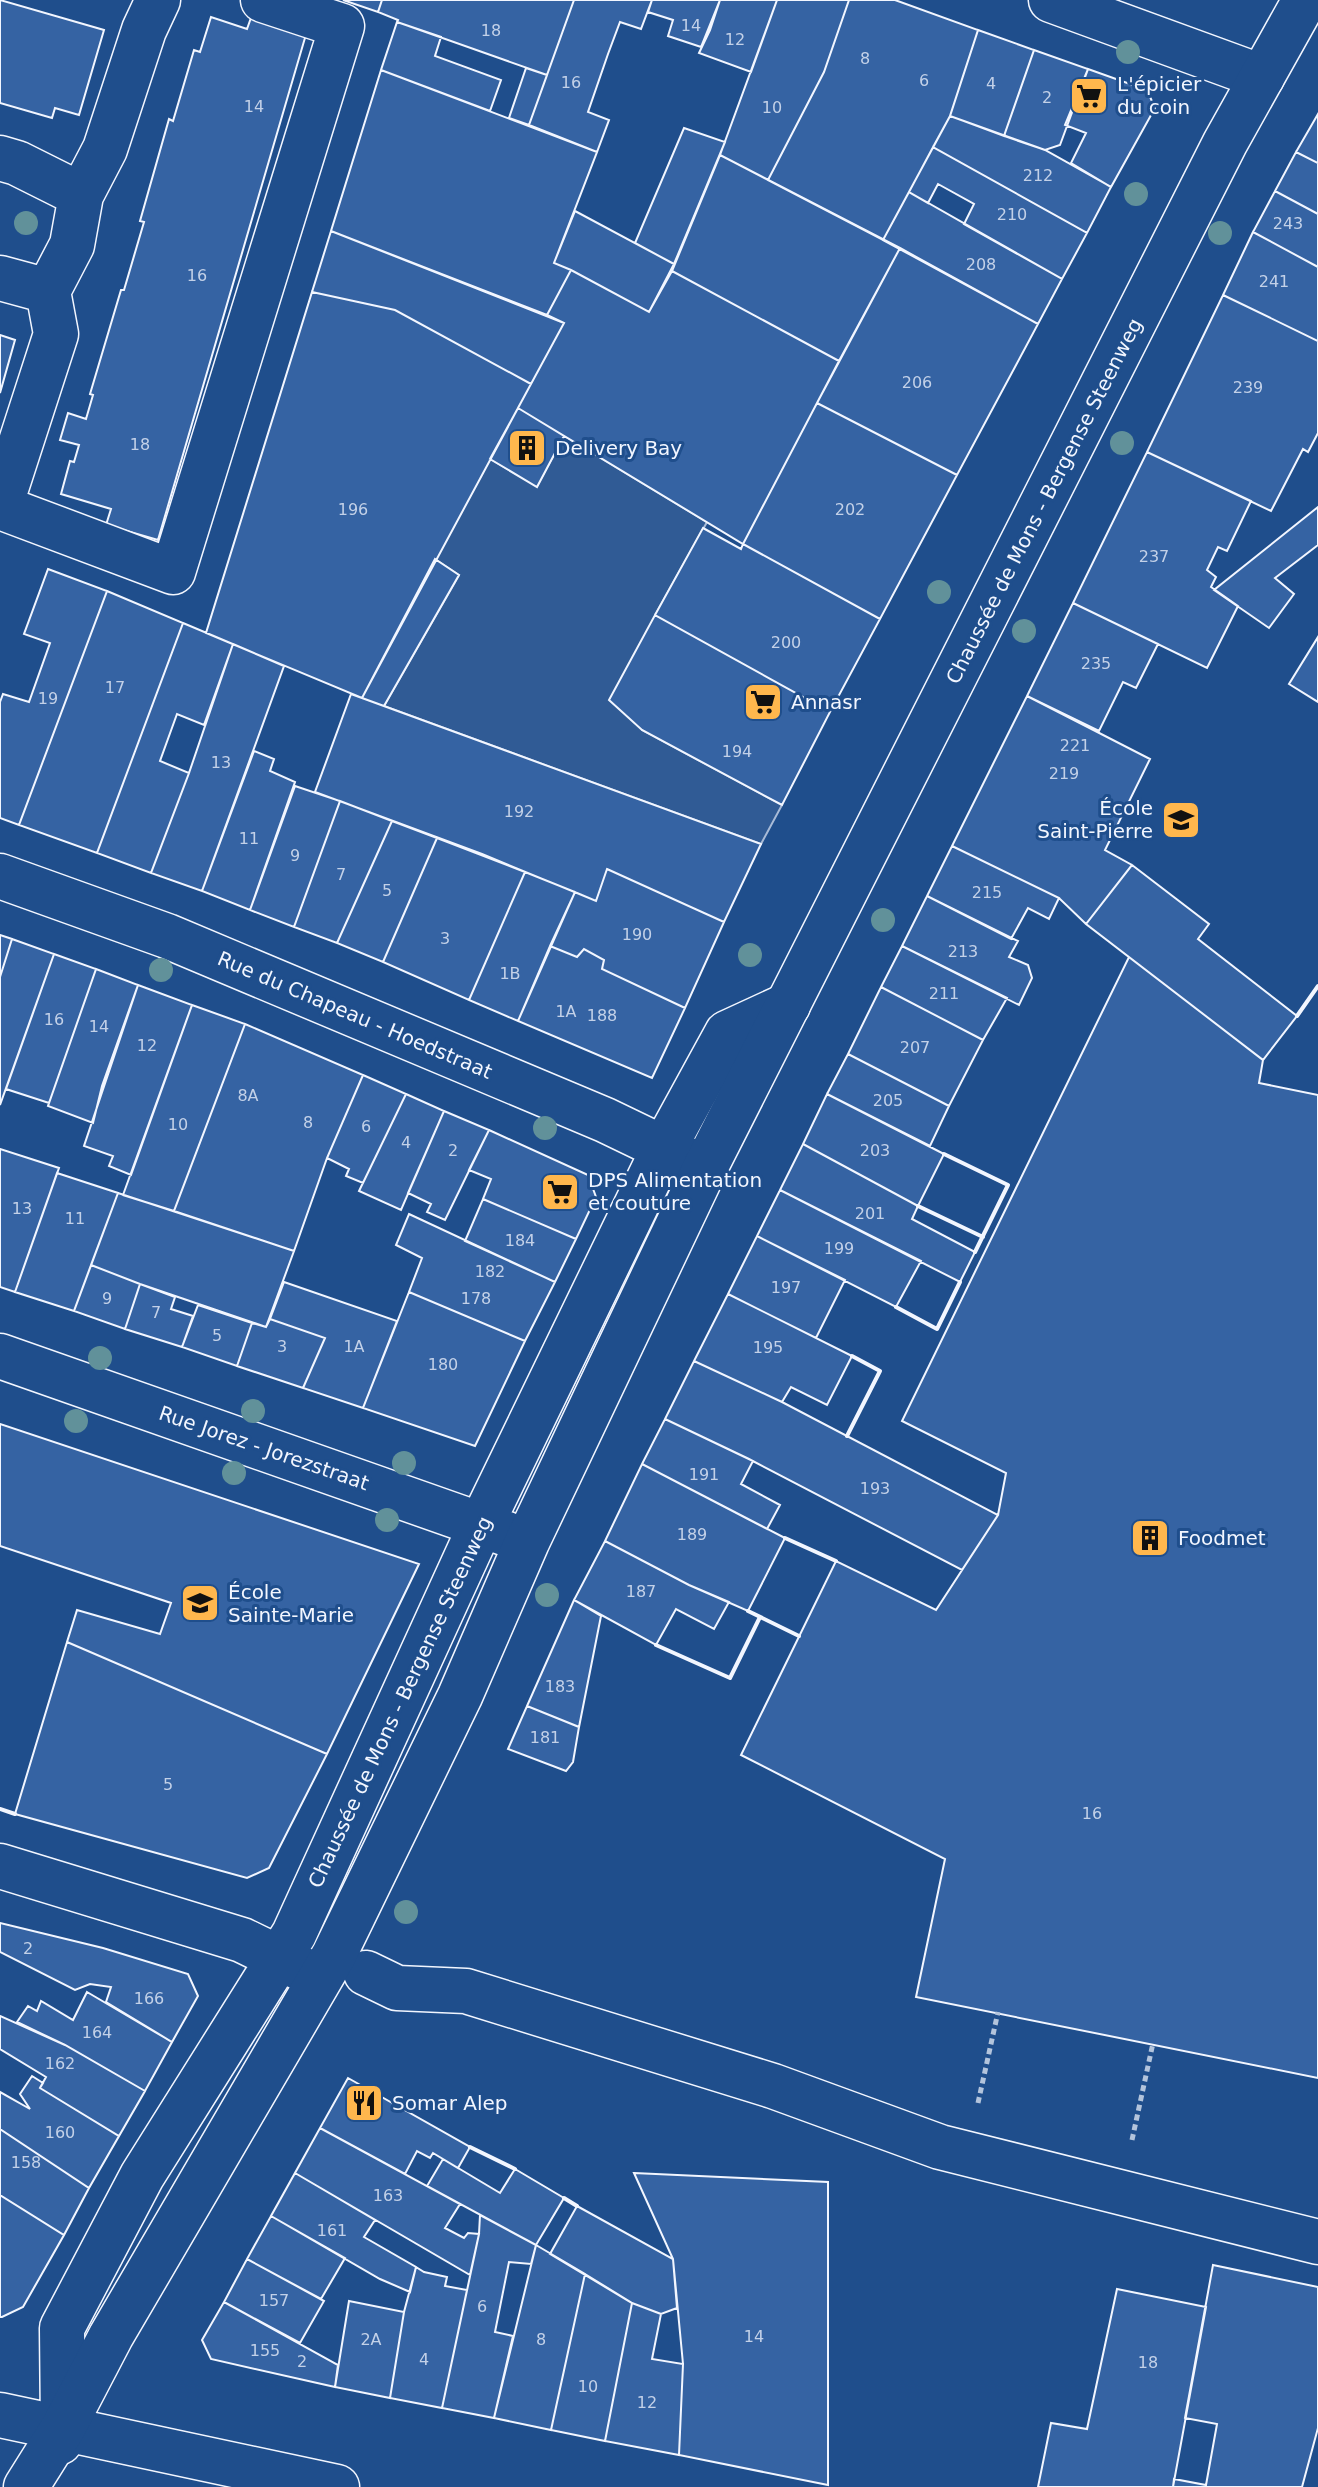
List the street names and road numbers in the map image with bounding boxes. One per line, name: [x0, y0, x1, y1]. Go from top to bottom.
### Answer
street label: Chaussée de Mons - Bergense Steenweg: [941, 314, 1147, 688]
street label: Rue du Chapeau - Hoedstraat: [214, 946, 496, 1084]
street label: Rue Jorez - Jorezstraat: [156, 1401, 372, 1495]
street label: Chaussée de Mons - Bergense Steenweg: [303, 1512, 497, 1892]

